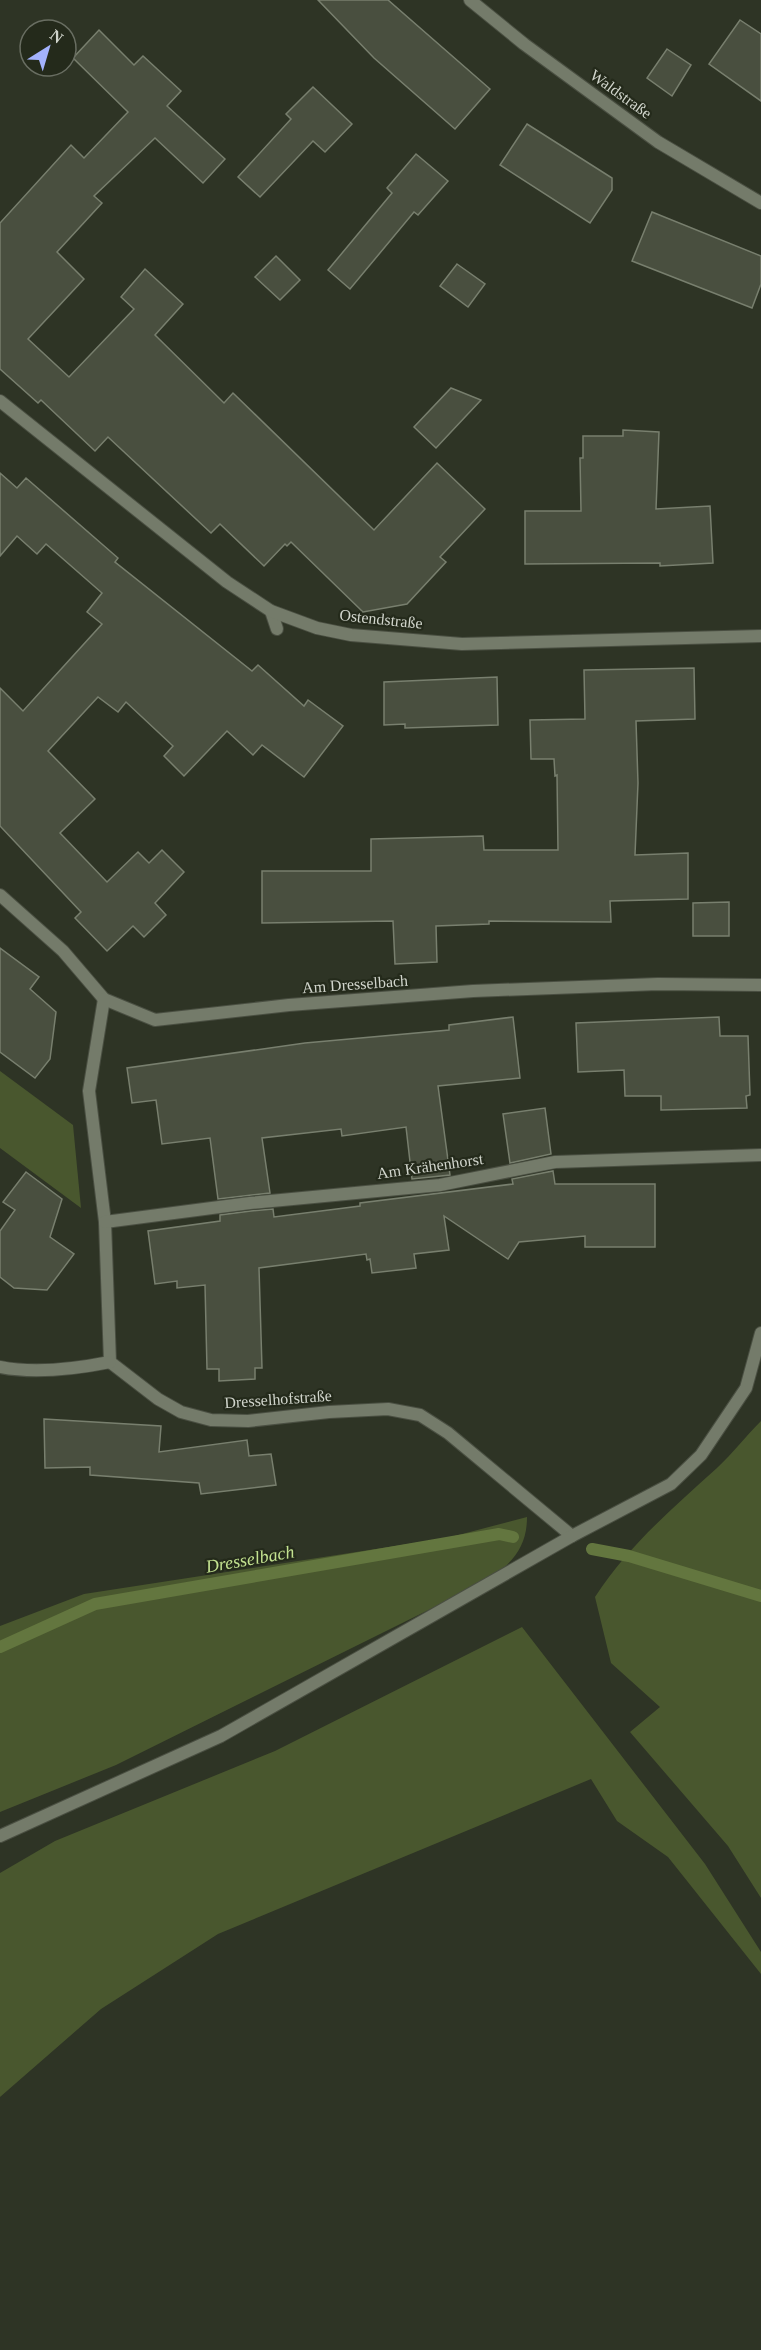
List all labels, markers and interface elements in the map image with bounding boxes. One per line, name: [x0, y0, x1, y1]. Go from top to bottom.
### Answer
north arrow: [18, 18, 78, 78]
text: N: [47, 26, 67, 47]
street label: Waldstraße: [587, 66, 655, 122]
street label: Ostendstraße: [339, 606, 423, 632]
street label: Am Dresselbach: [301, 972, 409, 996]
street label: Am Krähenhorst: [376, 1150, 485, 1182]
street label: Dresselhofstraße: [224, 1387, 332, 1411]
water label: Dresselbach: [203, 1541, 296, 1577]

